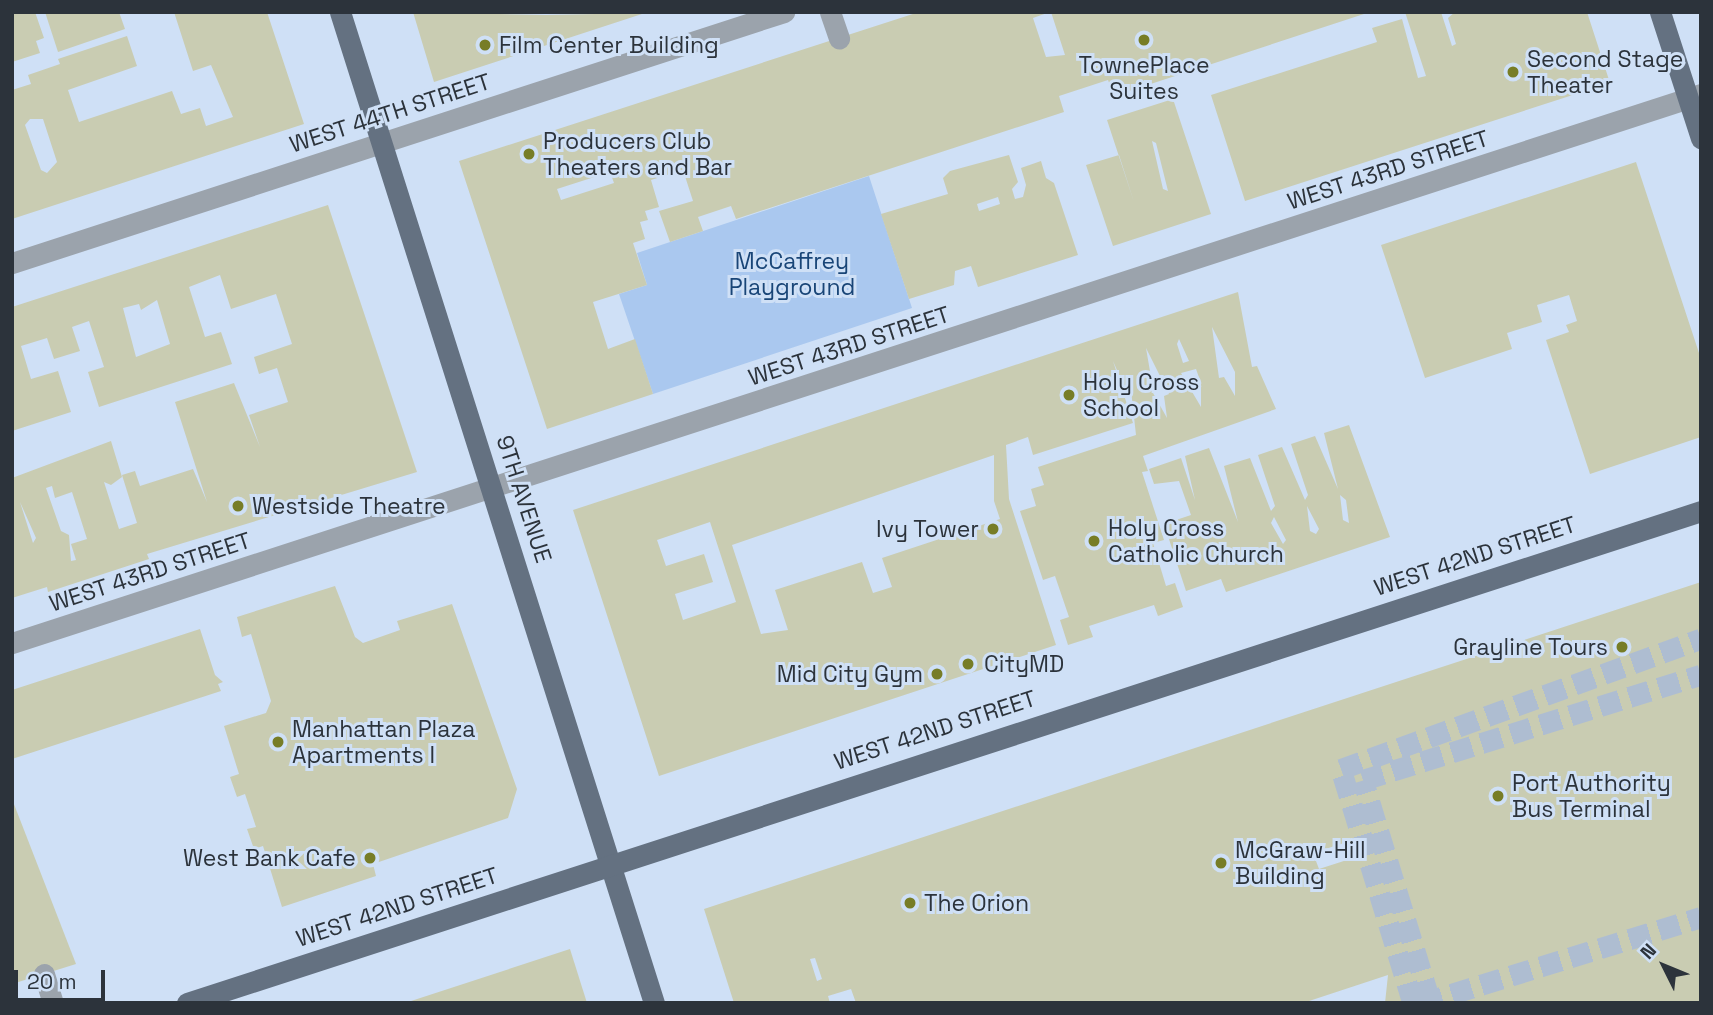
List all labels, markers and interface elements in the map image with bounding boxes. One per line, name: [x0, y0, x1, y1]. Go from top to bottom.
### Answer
place label: Film Center Building: [499, 31, 719, 59]
marker: TownePlace Suites: [1136, 32, 1152, 48]
marker: Film Center Building: [477, 37, 493, 53]
place label: Second Stage Theater: [1527, 45, 1683, 99]
place label: TownePlace Suites: [1078, 51, 1210, 105]
marker: Second Stage Theater: [1505, 64, 1521, 80]
street label: WEST 44TH STREET: [286, 67, 494, 159]
street label: WEST 43RD STREET: [1284, 124, 1492, 216]
place label: Producers Club Theaters and Bar: [543, 127, 732, 181]
marker: Producers Club Theaters and Bar: [521, 146, 537, 162]
park label: McCaffrey Playground: [729, 247, 855, 301]
street label: WEST 43RD STREET: [745, 300, 953, 392]
place label: Holy Cross School: [1083, 368, 1199, 422]
marker: Holy Cross School: [1061, 387, 1077, 403]
street label: 9TH AVENUE: [490, 432, 558, 566]
place label: Westside Theatre: [252, 492, 446, 520]
marker: Westside Theatre: [230, 498, 246, 514]
street label: WEST 42ND STREET: [1370, 510, 1580, 602]
place label: Holy Cross Catholic Church: [1108, 514, 1284, 568]
place label: Ivy Tower: [875, 515, 979, 543]
marker: Ivy Tower: [985, 521, 1001, 537]
street label: WEST 43RD STREET: [46, 526, 254, 618]
marker: Holy Cross Catholic Church: [1086, 533, 1102, 549]
place label: Grayline Tours: [1453, 633, 1608, 661]
marker: Grayline Tours: [1614, 639, 1630, 655]
place label: CityMD: [984, 650, 1064, 678]
marker: CityMD: [958, 654, 978, 674]
place label: Mid City Gym: [777, 660, 923, 688]
marker: Mid City Gym: [929, 666, 945, 682]
street label: WEST 42ND STREET: [830, 684, 1040, 776]
place label: Manhattan Plaza Apartments I: [292, 715, 476, 769]
marker: Manhattan Plaza Apartments I: [270, 734, 286, 750]
place label: Port Authority Bus Terminal: [1512, 769, 1671, 823]
marker: Port Authority Bus Terminal: [1490, 788, 1506, 804]
place label: McGraw-Hill Building: [1235, 836, 1366, 890]
place label: West Bank Cafe: [183, 844, 356, 872]
marker: West Bank Cafe: [362, 850, 378, 866]
marker: McGraw-Hill Building: [1213, 855, 1229, 871]
street label: WEST 42ND STREET: [292, 861, 502, 953]
place label: The Orion: [924, 889, 1029, 917]
marker: The Orion: [902, 895, 918, 911]
north arrow: [1629, 931, 1699, 1001]
text: N: [1635, 938, 1662, 965]
scale bar: [18, 956, 108, 1000]
text: 20 m: [27, 968, 77, 995]

